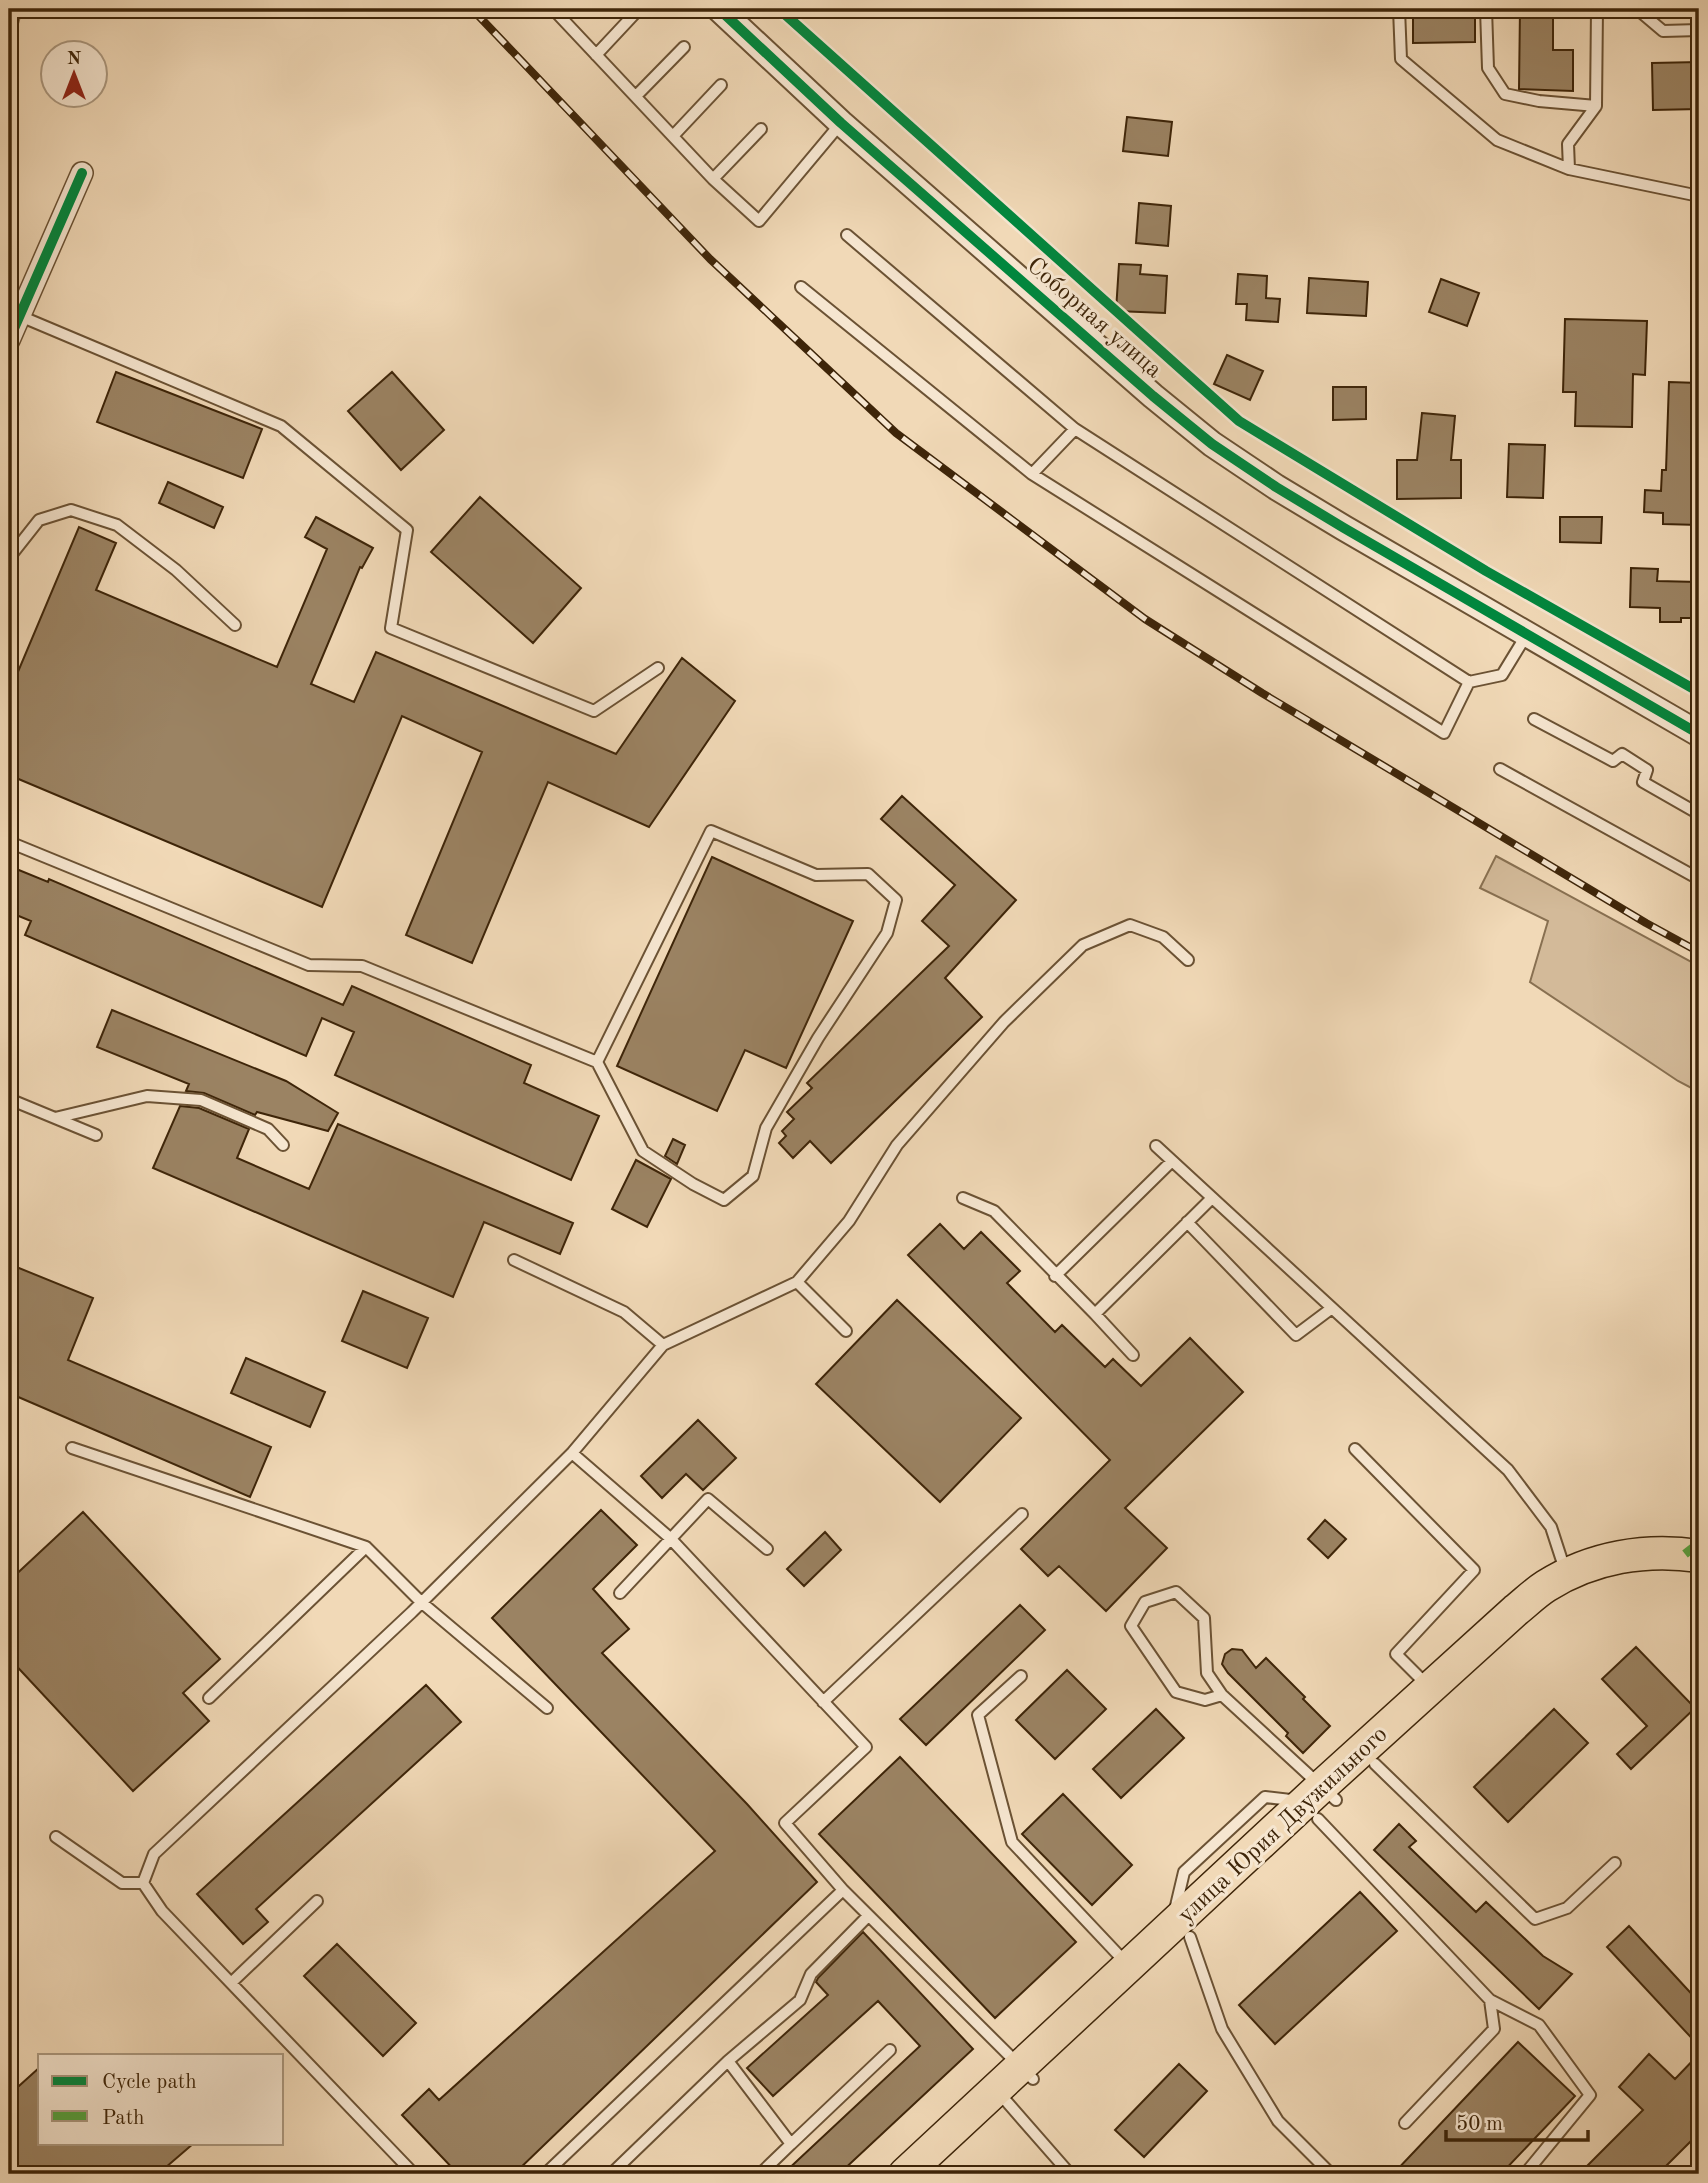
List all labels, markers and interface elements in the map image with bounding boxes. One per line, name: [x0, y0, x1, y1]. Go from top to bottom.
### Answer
north arrow: [38, 38, 108, 108]
text: N: [67, 50, 82, 69]
street label: Соборная улица: [1022, 254, 1166, 383]
street label: улица Юрия Двужильного: [1174, 1722, 1393, 1928]
legend: [38, 2054, 284, 2144]
text: Cycle path: [102, 2072, 197, 2093]
scale bar: [1446, 2099, 1587, 2143]
text: Path: [102, 2108, 145, 2129]
text: 50 m: [1456, 2114, 1503, 2135]

